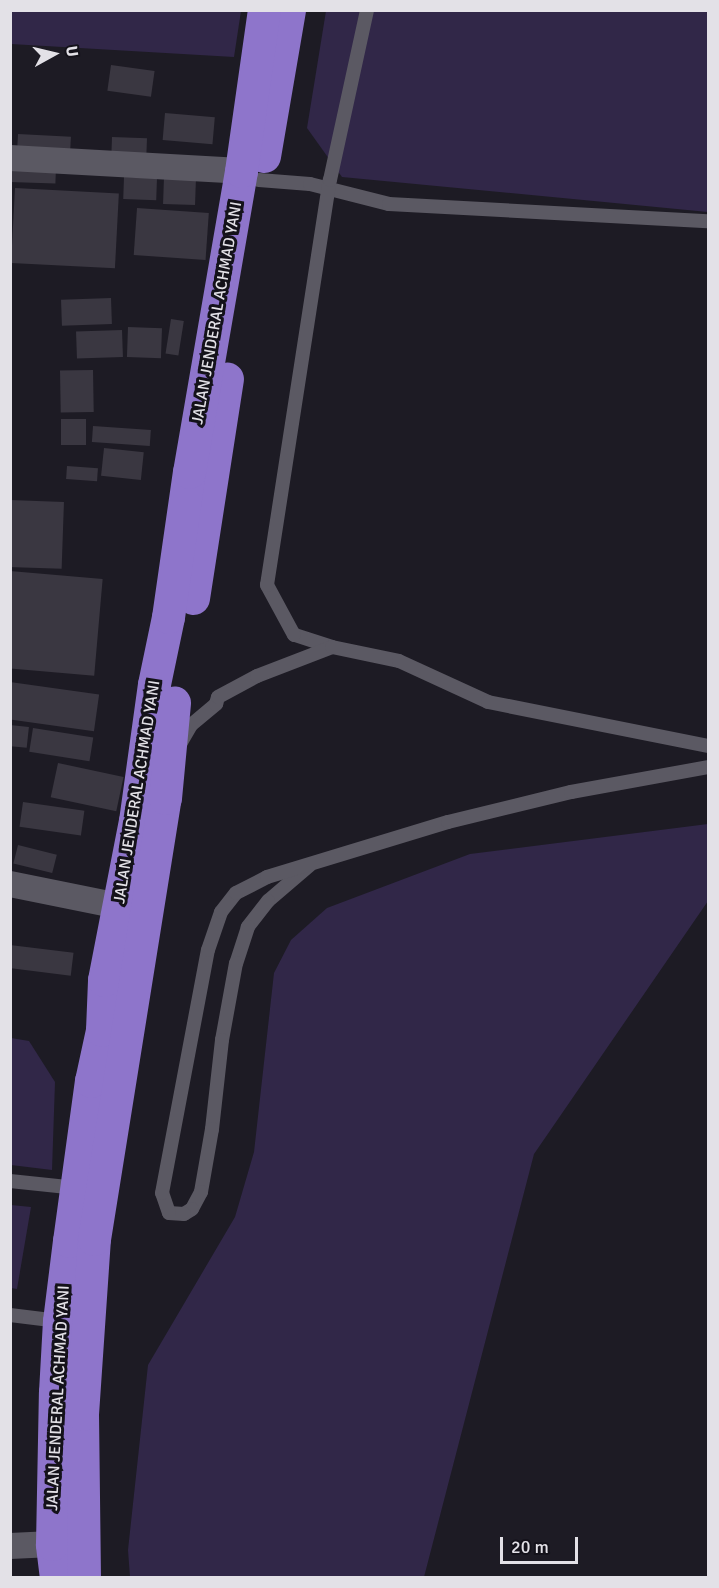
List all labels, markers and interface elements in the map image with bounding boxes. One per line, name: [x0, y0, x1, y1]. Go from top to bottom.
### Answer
north arrow: [24, 24, 84, 84]
text: U: [61, 45, 82, 58]
street label: JALAN JENDERAL ACHMAD YANI: [188, 200, 246, 426]
street label: JALAN JENDERAL ACHMAD YANI: [110, 679, 164, 905]
street label: JALAN JENDERAL ACHMAD YANI: [43, 1285, 73, 1511]
scale bar: [503, 1525, 581, 1563]
text: 20 m: [511, 1536, 549, 1558]

